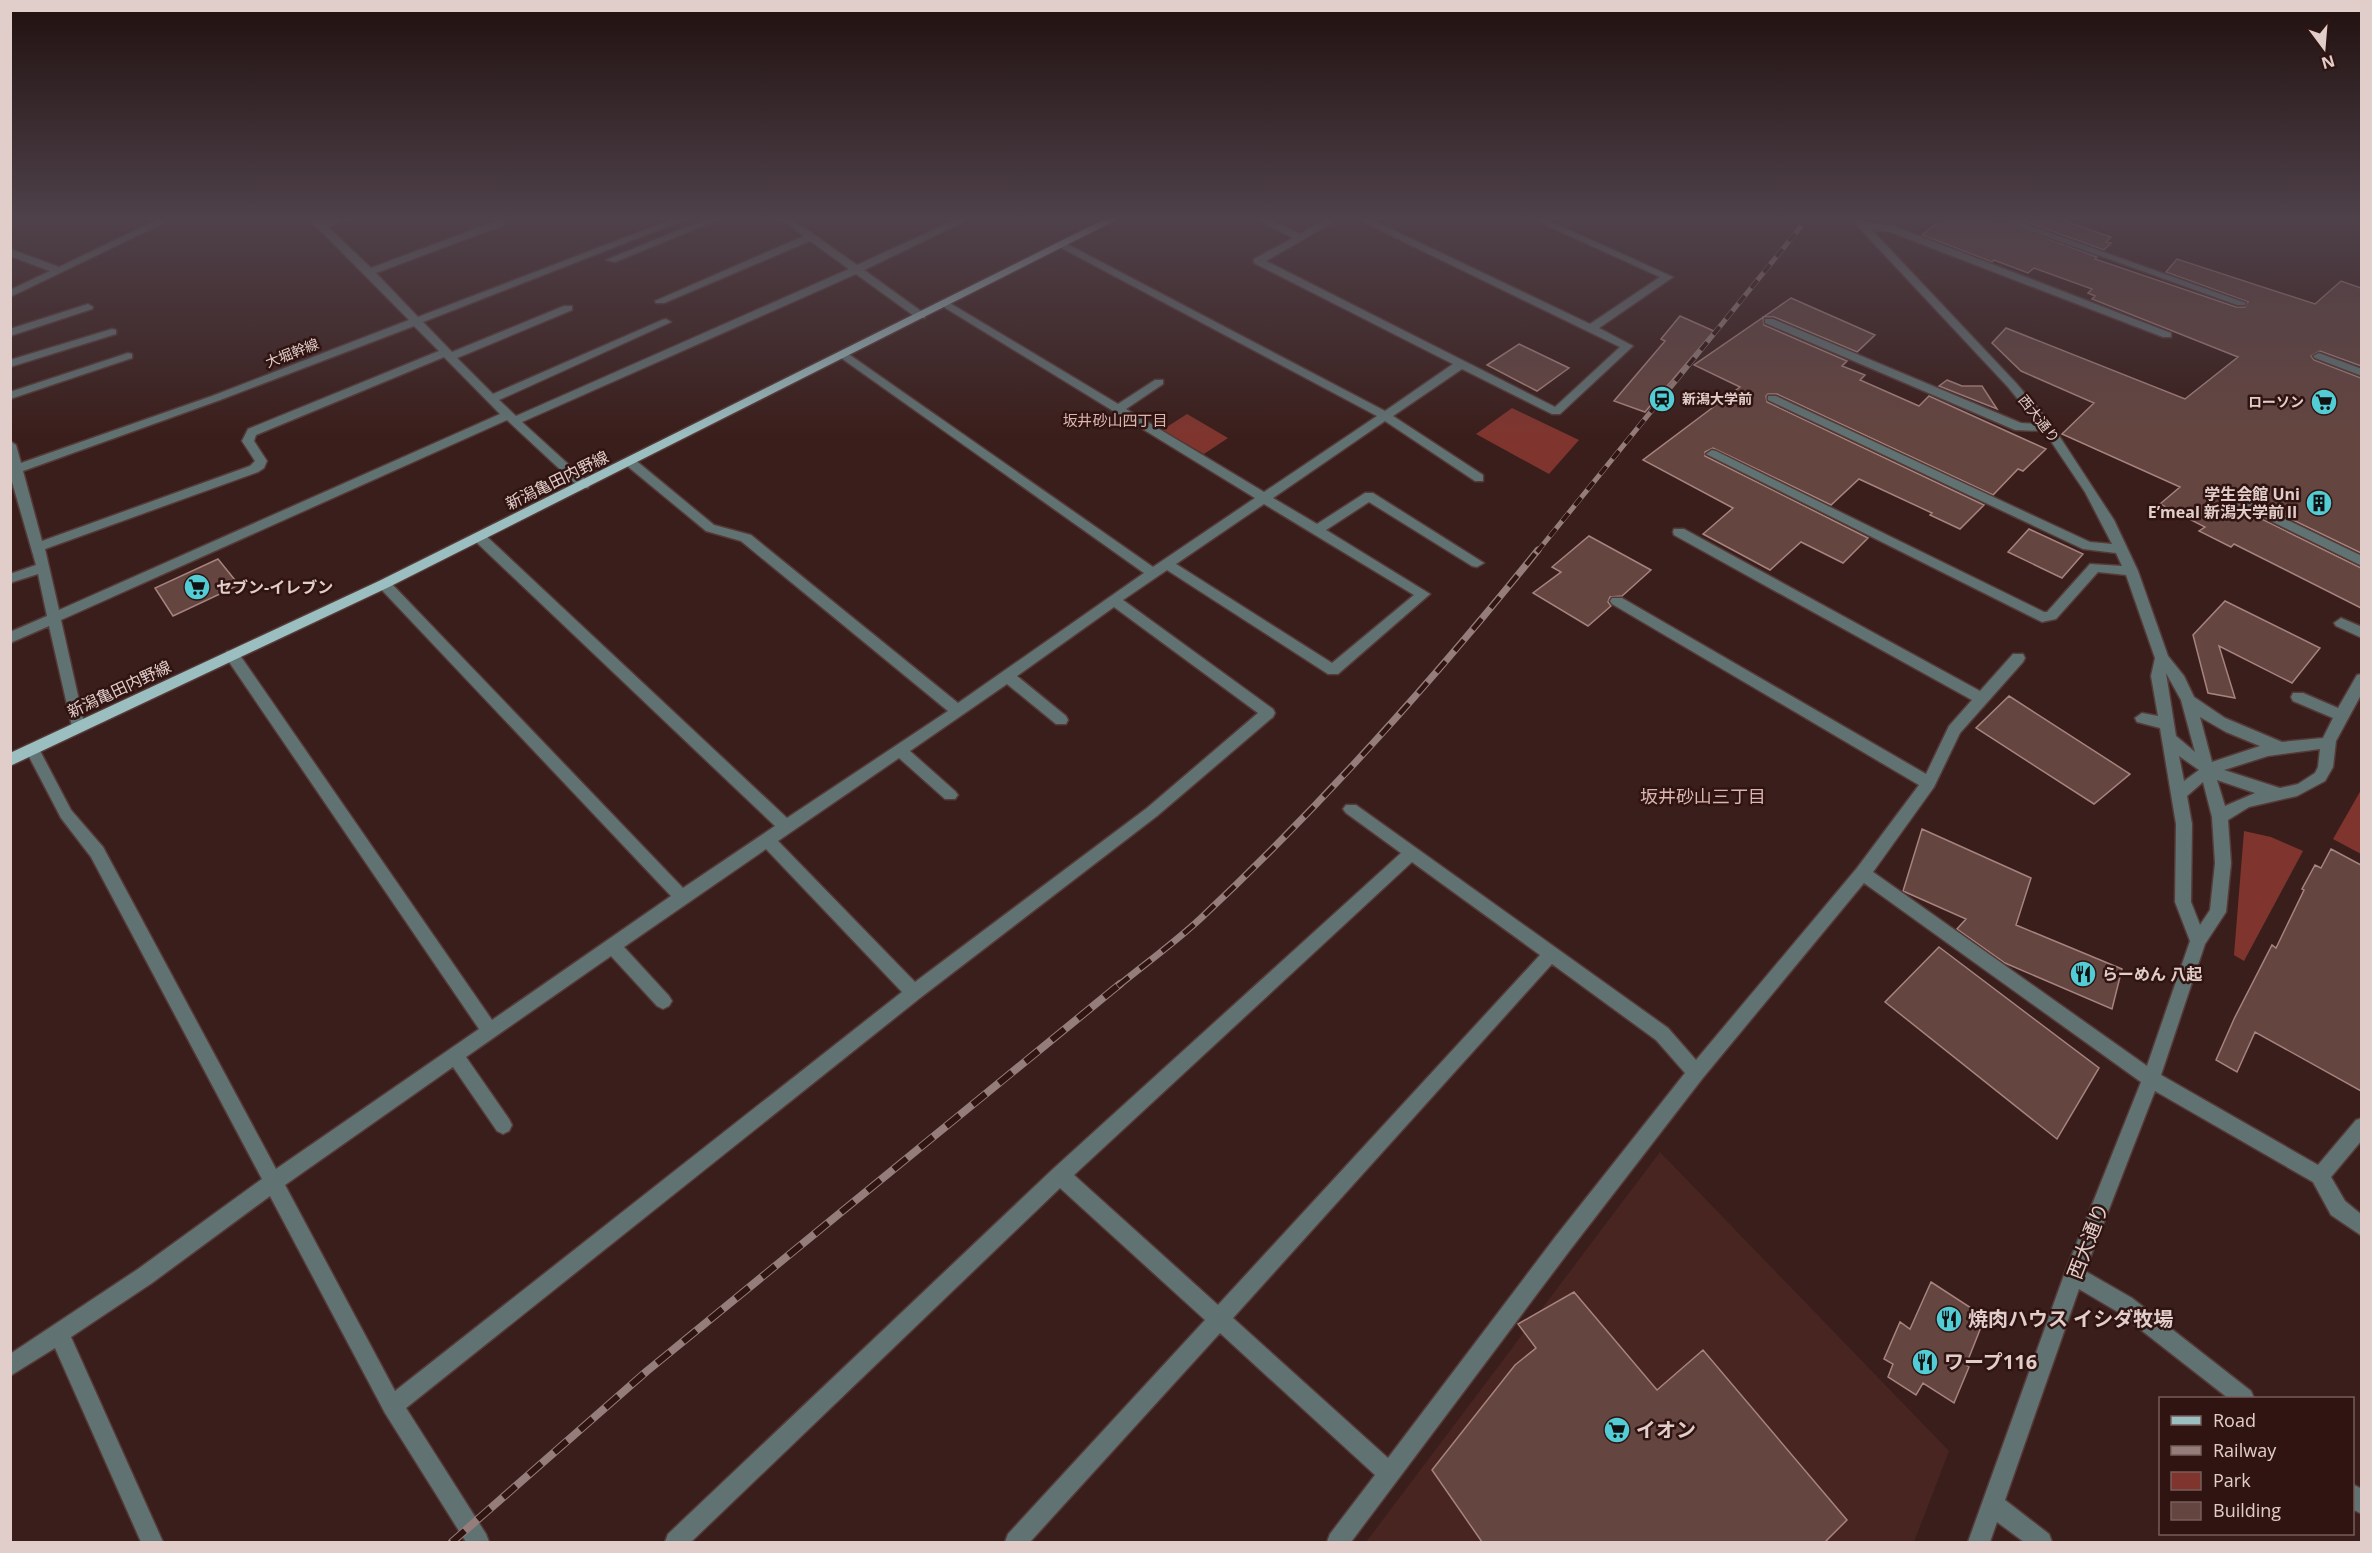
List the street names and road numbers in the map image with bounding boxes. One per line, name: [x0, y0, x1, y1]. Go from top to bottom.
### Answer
street label: 大堀幹線: [262, 334, 321, 371]
street label: 西大通り: [2015, 391, 2064, 447]
street label: 新潟亀田内野線: [502, 446, 612, 514]
street label: 新潟亀田内野線: [64, 655, 174, 723]
street label: 西大通り: [2061, 1199, 2114, 1283]

